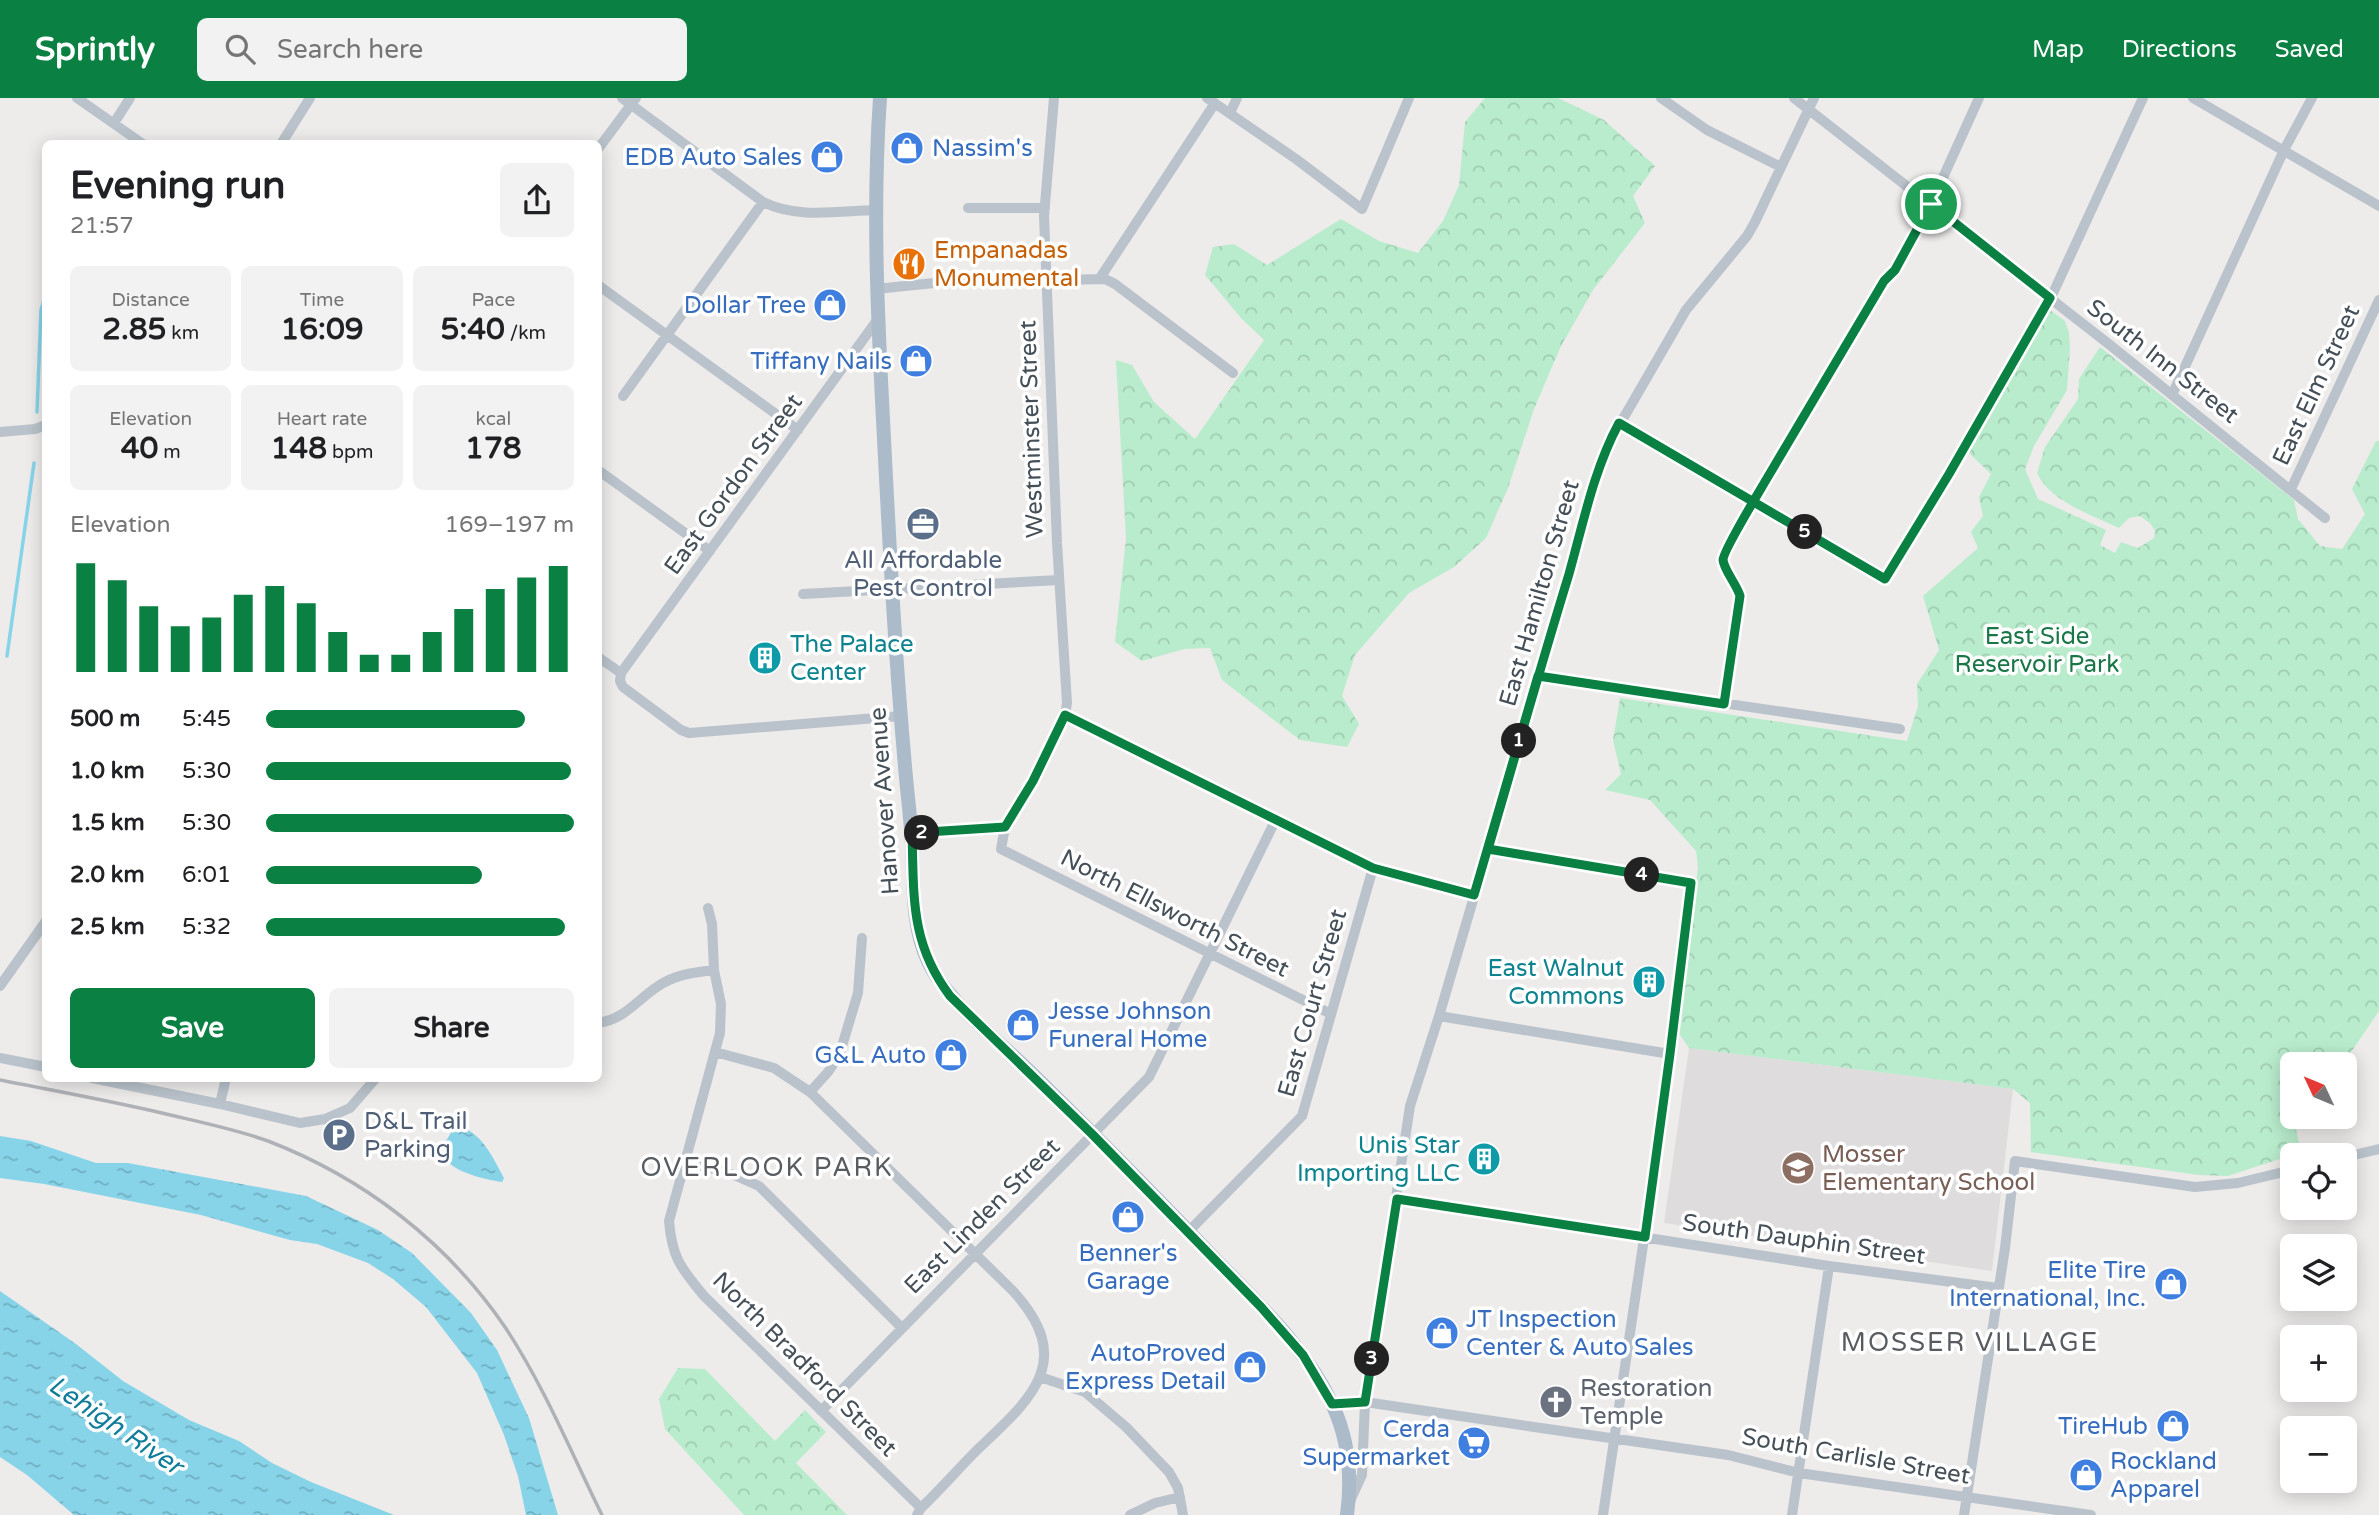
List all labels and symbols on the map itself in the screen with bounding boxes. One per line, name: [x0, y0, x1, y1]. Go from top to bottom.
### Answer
shop icon: Nassim's: [888, 129, 926, 167]
place label: Nassim's: [932, 134, 1033, 163]
shop icon: EDB Auto Sales: [808, 138, 846, 176]
place label: EDB Auto Sales: [624, 143, 802, 172]
pin: [1901, 174, 1961, 234]
place label: Empanadas Monumental: [934, 236, 1079, 293]
restaurant icon: Empanadas Monumental: [890, 245, 928, 283]
shop icon: Dollar Tree: [811, 286, 849, 324]
place label: Dollar Tree: [684, 291, 806, 320]
street label: South Inn Street: [2081, 293, 2244, 430]
street label: East Elm Street: [2267, 300, 2366, 470]
street label: Westminster Street: [1013, 320, 1050, 538]
shop icon: Tiffany Nails: [897, 342, 935, 380]
place label: Tiffany Nails: [750, 347, 892, 376]
street label: East Gordon Street: [658, 388, 809, 580]
street label: East Hamilton Street: [1493, 477, 1586, 710]
office icon: All Affordable Pest Control: [904, 505, 942, 543]
pin: 5: [1787, 514, 1822, 550]
place label: All Affordable Pest Control: [844, 546, 1002, 603]
park label: East Side Reservoir Park: [1955, 622, 2119, 679]
place label: The Palace Center: [790, 630, 914, 687]
building icon: The Palace Center: [746, 639, 784, 677]
street label: Hanover Avenue: [863, 706, 906, 896]
pin: 1: [1502, 724, 1536, 758]
pin: 2: [904, 816, 940, 850]
street label: North Ellsworth Street: [1056, 843, 1294, 984]
pin: 4: [1624, 858, 1660, 892]
street label: East Court Street: [1272, 906, 1353, 1100]
place label: East Walnut Commons: [1487, 954, 1624, 1011]
building icon: East Walnut Commons: [1630, 963, 1668, 1001]
place label: Jesse Johnson Funeral Home: [1048, 997, 1211, 1054]
shop icon: Jesse Johnson Funeral Home: [1004, 1006, 1042, 1044]
shop icon: G&L Auto: [932, 1036, 970, 1074]
place label: G&L Auto: [814, 1041, 926, 1070]
north arrow: [2280, 1052, 2357, 1129]
place label: D&L Trail Parking: [364, 1107, 467, 1164]
parking icon: D&L Trail Parking: [320, 1116, 358, 1154]
place label: Unis Star Importing LLC: [1297, 1131, 1461, 1188]
street label: East Linden Street: [899, 1133, 1066, 1300]
building icon: Unis Star Importing LLC: [1465, 1140, 1503, 1178]
place label: Mosser Elementary School: [1822, 1140, 2035, 1197]
school or university icon: Mosser Elementary School: [1779, 1149, 1817, 1187]
district label: OVERLOOK PARK: [641, 1152, 893, 1183]
shop icon: Benner's Garage: [1109, 1198, 1147, 1236]
street label: South Dauphin Street: [1681, 1208, 1927, 1271]
place label: Benner's Garage: [1079, 1239, 1177, 1296]
place label: Elite Tire International, Inc.: [1949, 1256, 2146, 1313]
shop icon: Elite Tire International, Inc.: [2152, 1265, 2190, 1303]
street label: North Bradford Street: [706, 1266, 903, 1463]
place label: JT Inspection Center & Auto Sales: [1466, 1305, 1693, 1362]
shop icon: JT Inspection Center & Auto Sales: [1423, 1314, 1461, 1352]
district label: MOSSER VILLAGE: [1841, 1327, 2099, 1358]
place label: AutoProved Express Detail: [1065, 1339, 1226, 1396]
pin: 3: [1354, 1342, 1390, 1376]
shop icon: AutoProved Express Detail: [1231, 1348, 1269, 1386]
water label: Lehigh River: [43, 1369, 191, 1483]
place label: Restoration Temple: [1580, 1374, 1712, 1431]
church icon: Restoration Temple: [1537, 1383, 1575, 1421]
shop icon: TireHub: [2154, 1407, 2192, 1445]
place label: TireHub: [2058, 1412, 2148, 1441]
place label: Cerda Supermarket: [1303, 1415, 1450, 1472]
street label: South Carlisle Street: [1740, 1422, 1972, 1491]
supermarket icon: Cerda Supermarket: [1455, 1424, 1493, 1462]
place label: Rockland Apparel: [2110, 1447, 2217, 1504]
shop icon: Rockland Apparel: [2067, 1456, 2105, 1494]

